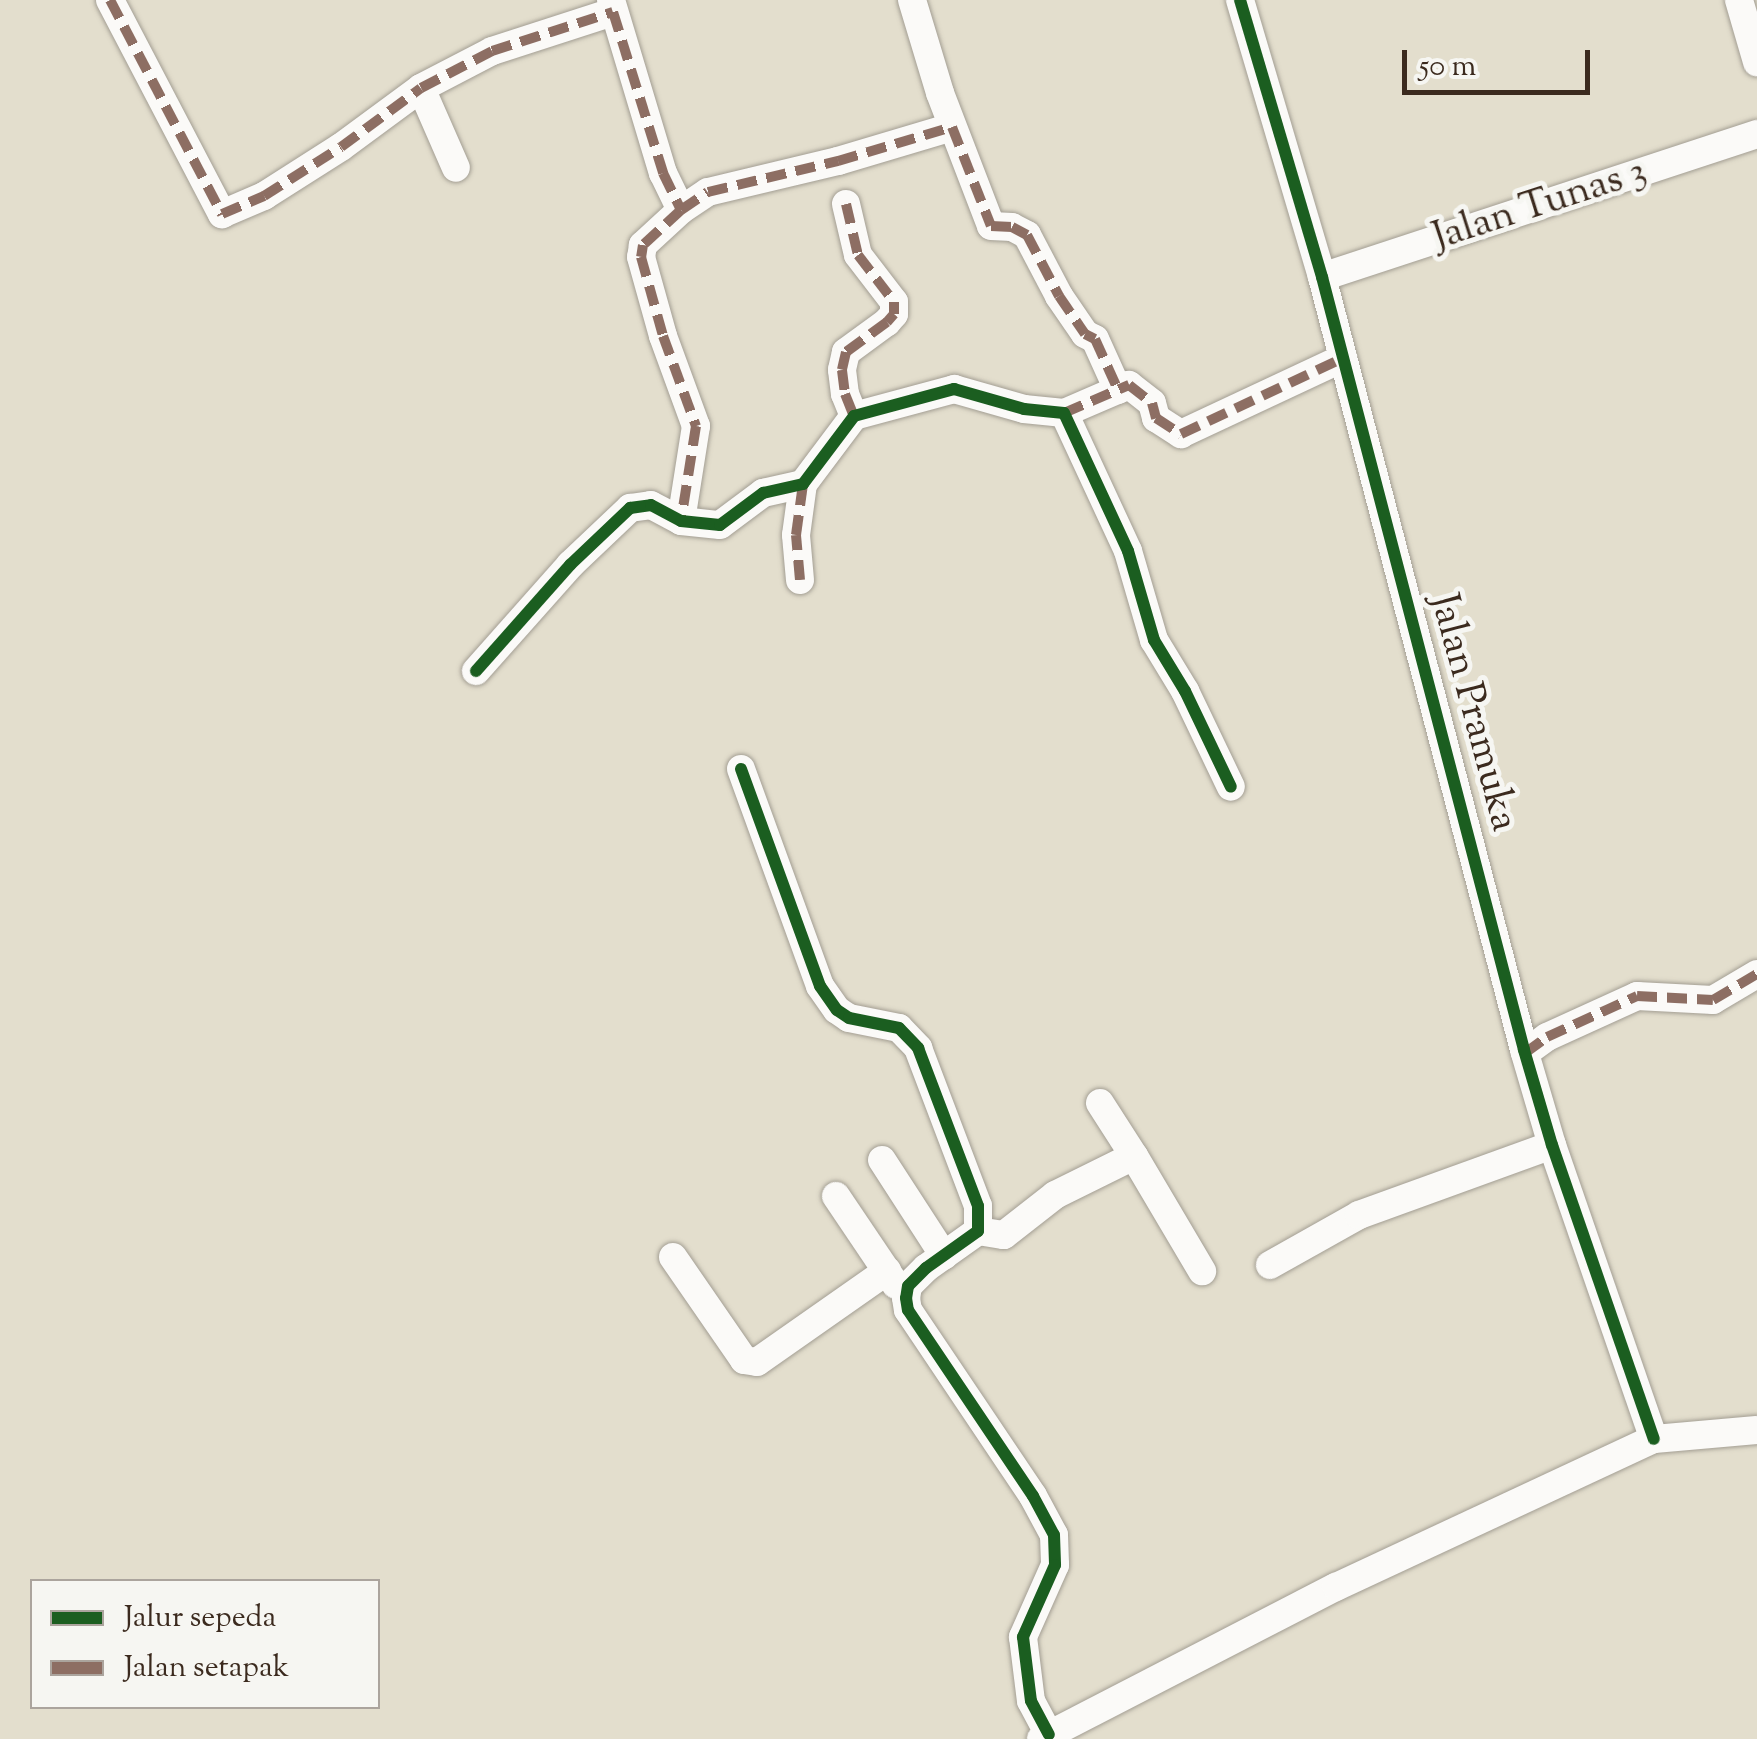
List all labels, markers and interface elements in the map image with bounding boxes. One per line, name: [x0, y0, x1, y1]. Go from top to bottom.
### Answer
scale bar: [1407, 30, 1594, 92]
text: 50 m: [1419, 46, 1476, 89]
street label: Jalan Tunas 3: [1427, 149, 1653, 263]
street label: Jalan Pramuka: [1417, 589, 1527, 837]
legend: [30, 1579, 380, 1709]
text: Jalur sepeda: [124, 1597, 276, 1640]
text: Jalan setapak: [124, 1647, 289, 1690]

